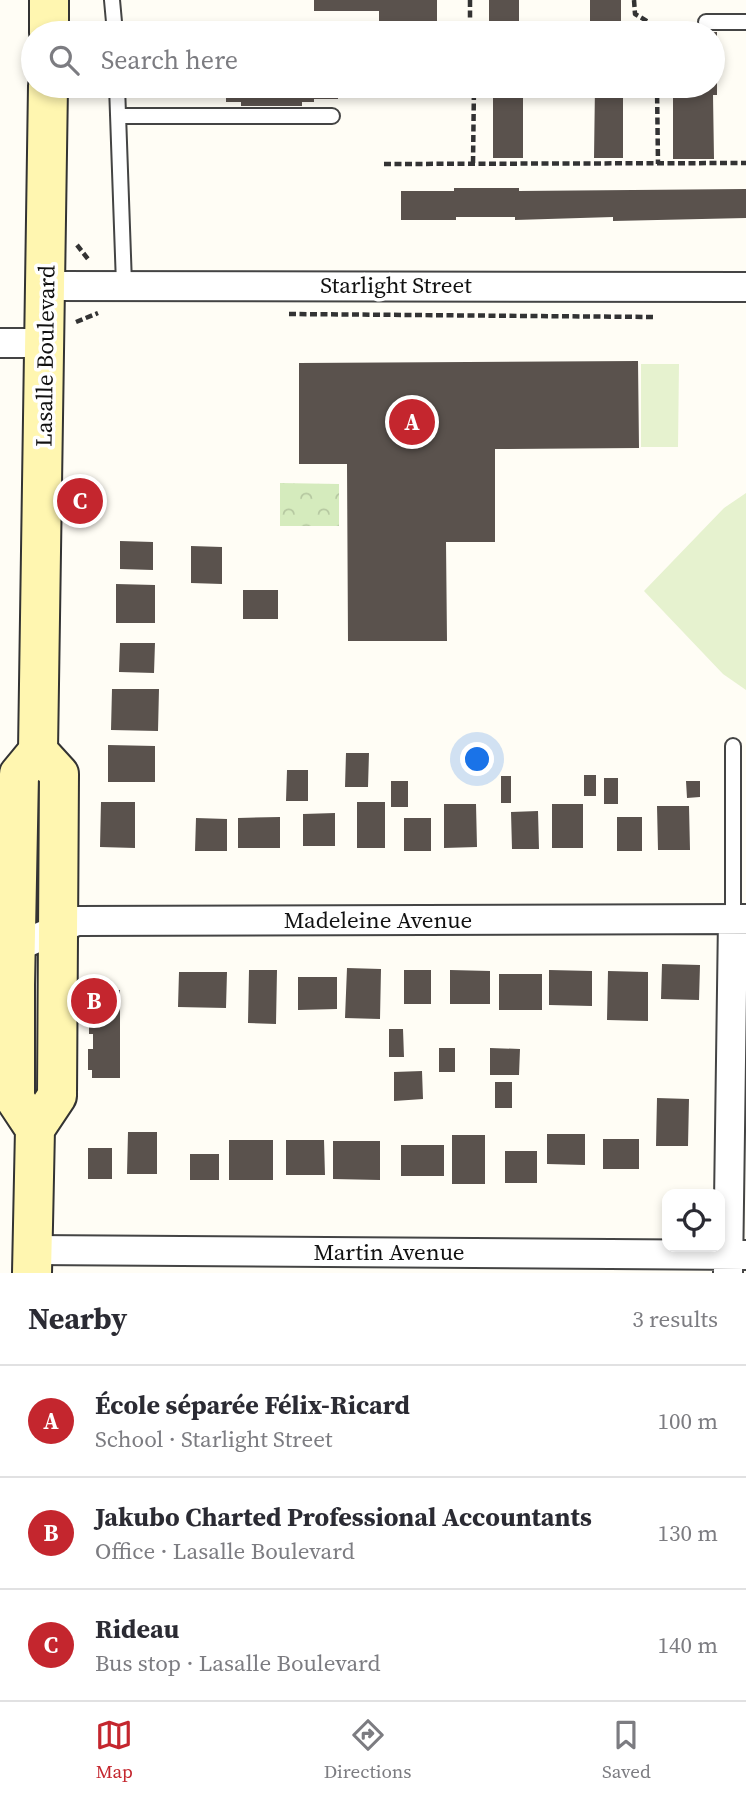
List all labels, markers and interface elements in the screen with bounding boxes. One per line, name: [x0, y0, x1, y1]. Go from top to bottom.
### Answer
search box: [21, 21, 725, 98]
icon: search: [45, 41, 83, 79]
text: Search here: [101, 42, 238, 78]
street label: Lasalle Boulevard: [27, 265, 63, 447]
street label: Starlight Street: [320, 269, 472, 301]
pin: A: [389, 396, 435, 448]
pin: C: [57, 475, 103, 527]
your location: [460, 742, 494, 776]
street label: Madeleine Avenue: [284, 904, 472, 936]
pin: B: [71, 975, 117, 1027]
map controls: [662, 1189, 725, 1252]
button: locate: [662, 1189, 725, 1252]
street label: Martin Avenue: [313, 1236, 465, 1268]
text: Nearby: [28, 1298, 127, 1339]
text: 3 results: [632, 1303, 718, 1335]
text: École séparée Félix-Ricard: [95, 1387, 410, 1423]
text: A: [43, 1405, 59, 1437]
text: 100 m: [657, 1405, 718, 1437]
text: School · Starlight Street: [95, 1423, 333, 1455]
text: Jakubo Charted Professional Accountants: [95, 1499, 592, 1535]
text: B: [44, 1517, 58, 1549]
text: 130 m: [657, 1517, 718, 1549]
text: Office · Lasalle Boulevard: [95, 1535, 355, 1567]
text: Rideau: [95, 1611, 179, 1647]
text: C: [44, 1629, 58, 1661]
text: 140 m: [657, 1629, 718, 1661]
text: Bus stop · Lasalle Boulevard: [95, 1647, 381, 1679]
tab: Map: [95, 1716, 133, 1784]
tab: Directions: [324, 1716, 412, 1784]
tab: Saved: [602, 1716, 651, 1784]

